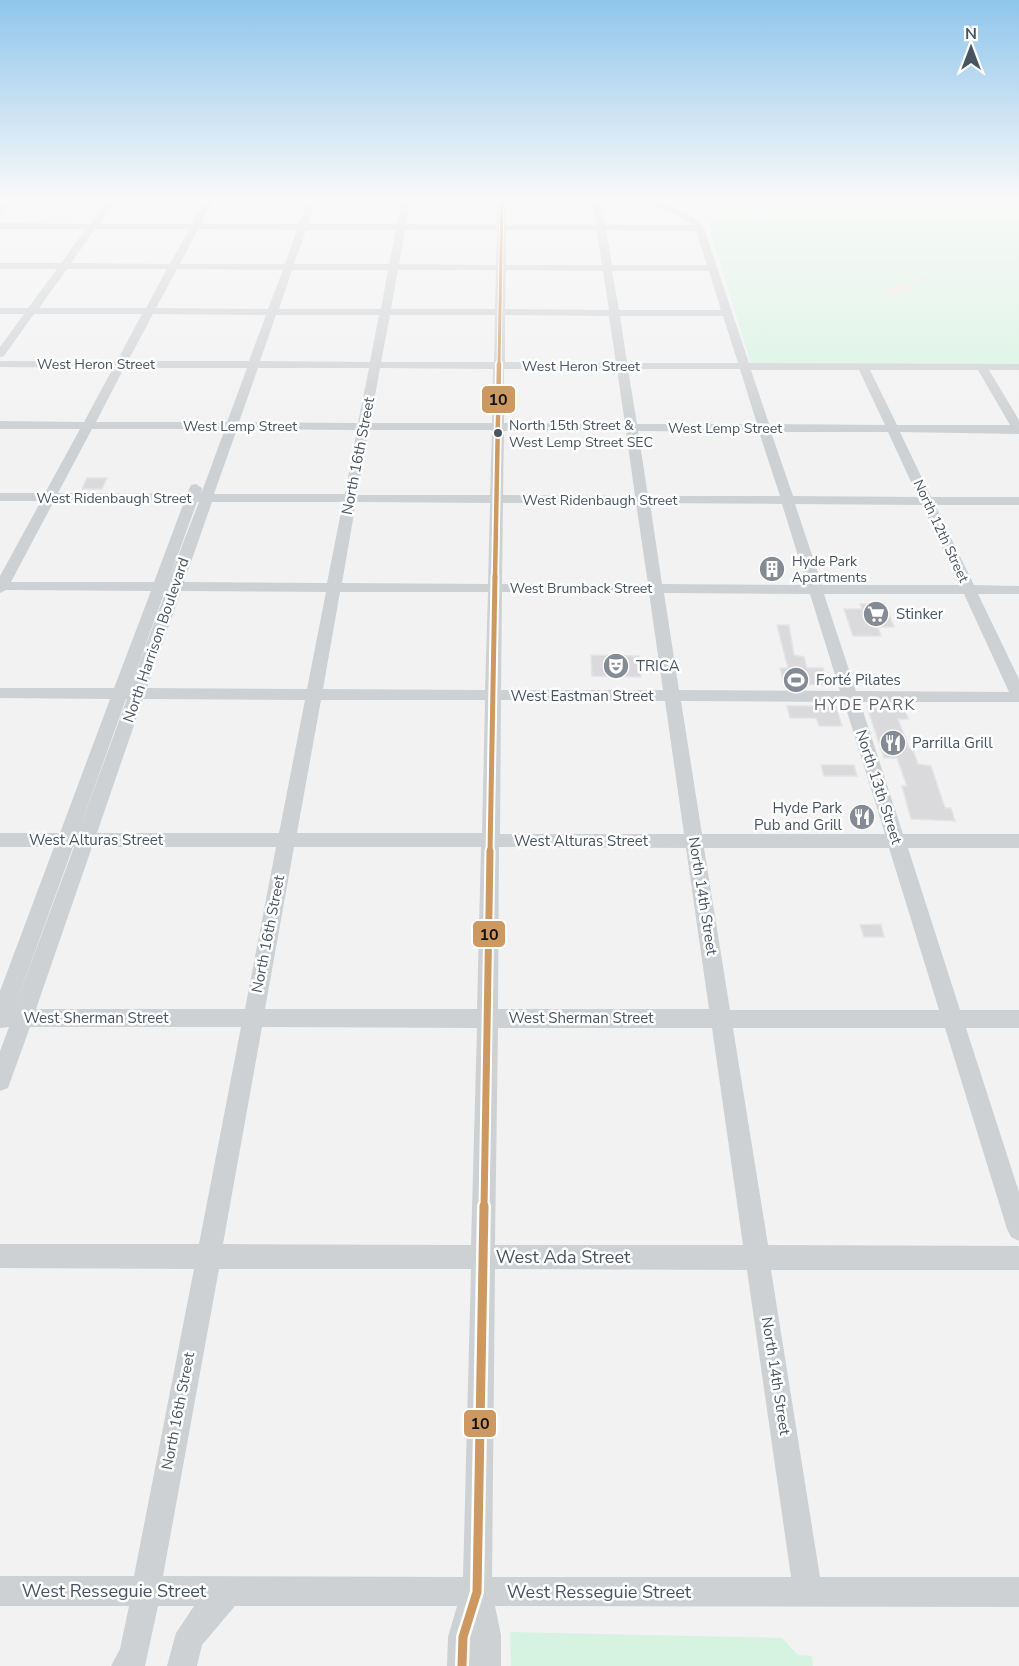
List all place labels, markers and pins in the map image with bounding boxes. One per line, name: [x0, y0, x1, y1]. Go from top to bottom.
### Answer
place label: North 15th Street & West Lemp Street SEC: [509, 416, 653, 452]
marker: North 15th Street & West Lemp Street SEC: [492, 427, 504, 439]
place label: Hyde Park Apartments: [792, 552, 867, 587]
building icon: Hyde Park Apartments: [757, 554, 787, 584]
supermarket icon: Stinker: [861, 599, 891, 629]
place label: Stinker: [896, 604, 944, 624]
theatre icon: TRICA: [601, 651, 631, 681]
place label: TRICA: [636, 656, 680, 676]
sports icon: Forté Pilates: [781, 665, 811, 695]
place label: Forté Pilates: [816, 670, 901, 690]
restaurant icon: Parrilla Grill: [878, 728, 908, 758]
place label: Parrilla Grill: [912, 733, 993, 753]
place label: Hyde Park Pub and Grill: [754, 798, 843, 835]
restaurant icon: Hyde Park Pub and Grill: [847, 802, 877, 832]

